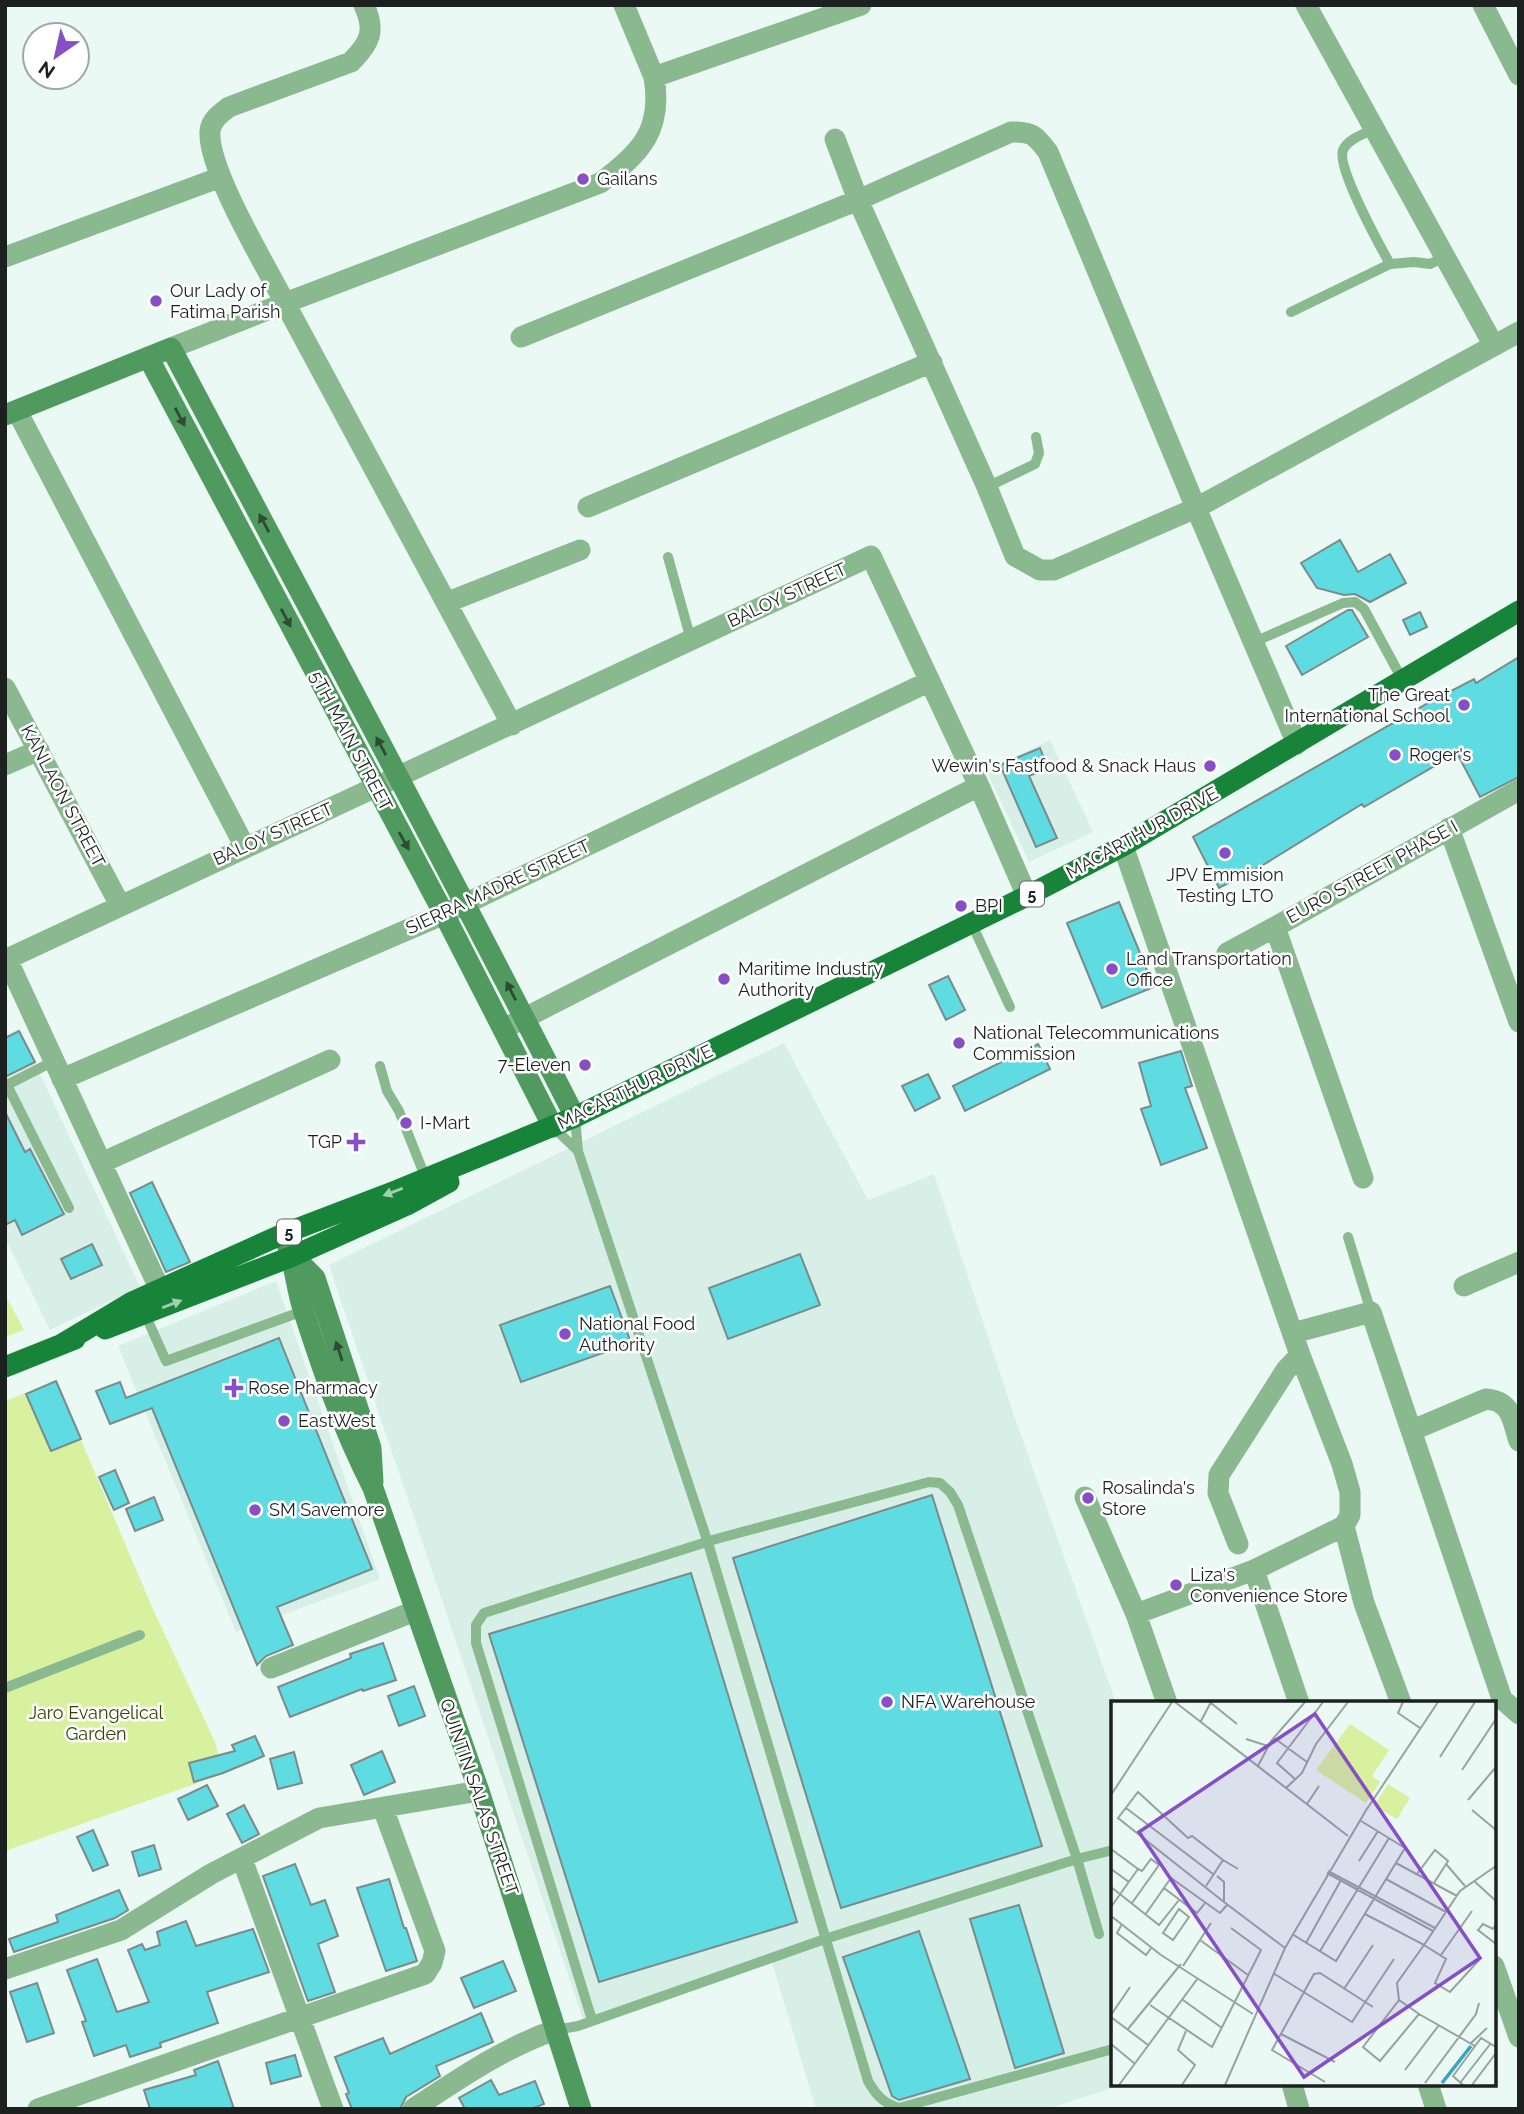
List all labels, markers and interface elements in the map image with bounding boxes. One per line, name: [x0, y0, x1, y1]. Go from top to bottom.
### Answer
north arrow: [21, 21, 91, 91]
text: N: [34, 57, 59, 83]
place label: Gailans: [597, 168, 658, 189]
marker: Gailans: [575, 171, 591, 187]
place label: Our Lady of Fatima Parish: [170, 280, 280, 322]
marker: Our Lady of Fatima Parish: [148, 293, 164, 309]
one-way arrow: [174, 407, 185, 427]
one-way arrow: [258, 514, 270, 533]
street label: BALOY STREET: [724, 558, 850, 631]
one-way arrow: [280, 608, 292, 628]
street label: 5TH MAIN STREET: [306, 667, 397, 814]
place label: The Great International School: [1285, 684, 1450, 726]
marker: The Great International School: [1456, 697, 1472, 713]
street label: KANLAON STREET: [17, 721, 110, 871]
one-way arrow: [376, 736, 388, 756]
place label: Roger's: [1409, 744, 1472, 765]
marker: Roger's: [1387, 747, 1403, 763]
place label: Wewin's Fastfood & Snack Haus: [931, 755, 1196, 776]
marker: Wewin's Fastfood & Snack Haus: [1202, 758, 1218, 774]
street label: MACARTHUR DRIVE: [1062, 782, 1221, 883]
street label: BALOY STREET: [210, 798, 336, 869]
street label: EURO STREET PHASE I: [1283, 816, 1461, 927]
one-way arrow: [398, 831, 410, 851]
street label: SIERRA MADRE STREET: [402, 835, 593, 938]
marker: JPV Emmision Testing LTO: [1217, 845, 1233, 861]
place label: JPV Emmision Testing LTO: [1166, 864, 1284, 906]
road number: 5: [1020, 881, 1044, 906]
place label: BPI: [975, 895, 1003, 916]
marker: BPI: [953, 898, 969, 914]
place label: Land Transportation Office: [1126, 948, 1292, 990]
place label: Maritime Industry Authority: [738, 958, 883, 1000]
marker: Land Transportation Office: [1104, 961, 1120, 977]
marker: Maritime Industry Authority: [716, 971, 732, 987]
one-way arrow: [505, 981, 516, 1001]
place label: National Telecommunications Commission: [973, 1022, 1219, 1064]
marker: National Telecommunications Commission: [951, 1035, 967, 1051]
street label: MACARTHUR DRIVE: [554, 1040, 716, 1133]
place label: 7-Eleven: [498, 1054, 571, 1075]
marker: 7-Eleven: [577, 1057, 593, 1073]
place label: I-Mart: [420, 1112, 470, 1133]
marker: I-Mart: [398, 1115, 414, 1131]
place label: TGP: [307, 1131, 342, 1152]
marker: TGP: [348, 1134, 364, 1150]
one-way arrow: [383, 1186, 404, 1197]
road number: 5: [277, 1220, 301, 1244]
one-way arrow: [162, 1298, 183, 1309]
place label: National Food Authority: [579, 1313, 695, 1355]
marker: National Food Authority: [557, 1326, 573, 1342]
one-way arrow: [333, 1340, 344, 1361]
place label: Rose Pharmacy: [248, 1377, 378, 1398]
marker: Rose Pharmacy: [226, 1380, 242, 1396]
place label: EastWest: [298, 1410, 376, 1431]
marker: EastWest: [276, 1413, 292, 1429]
place label: Rosalinda's Store: [1102, 1477, 1195, 1519]
marker: Rosalinda's Store: [1080, 1490, 1096, 1506]
place label: SM Savemore: [269, 1499, 385, 1520]
marker: SM Savemore: [247, 1502, 263, 1518]
place label: Liza's Convenience Store: [1190, 1564, 1348, 1606]
marker: Liza's Convenience Store: [1168, 1577, 1184, 1593]
place label: NFA Warehouse: [901, 1691, 1036, 1712]
marker: NFA Warehouse: [879, 1694, 895, 1710]
street label: QUINTIN SALAS STREET: [436, 1696, 523, 1898]
inset map: [1111, 1701, 1496, 2086]
park label: Jaro Evangelical Garden: [28, 1702, 164, 1744]

